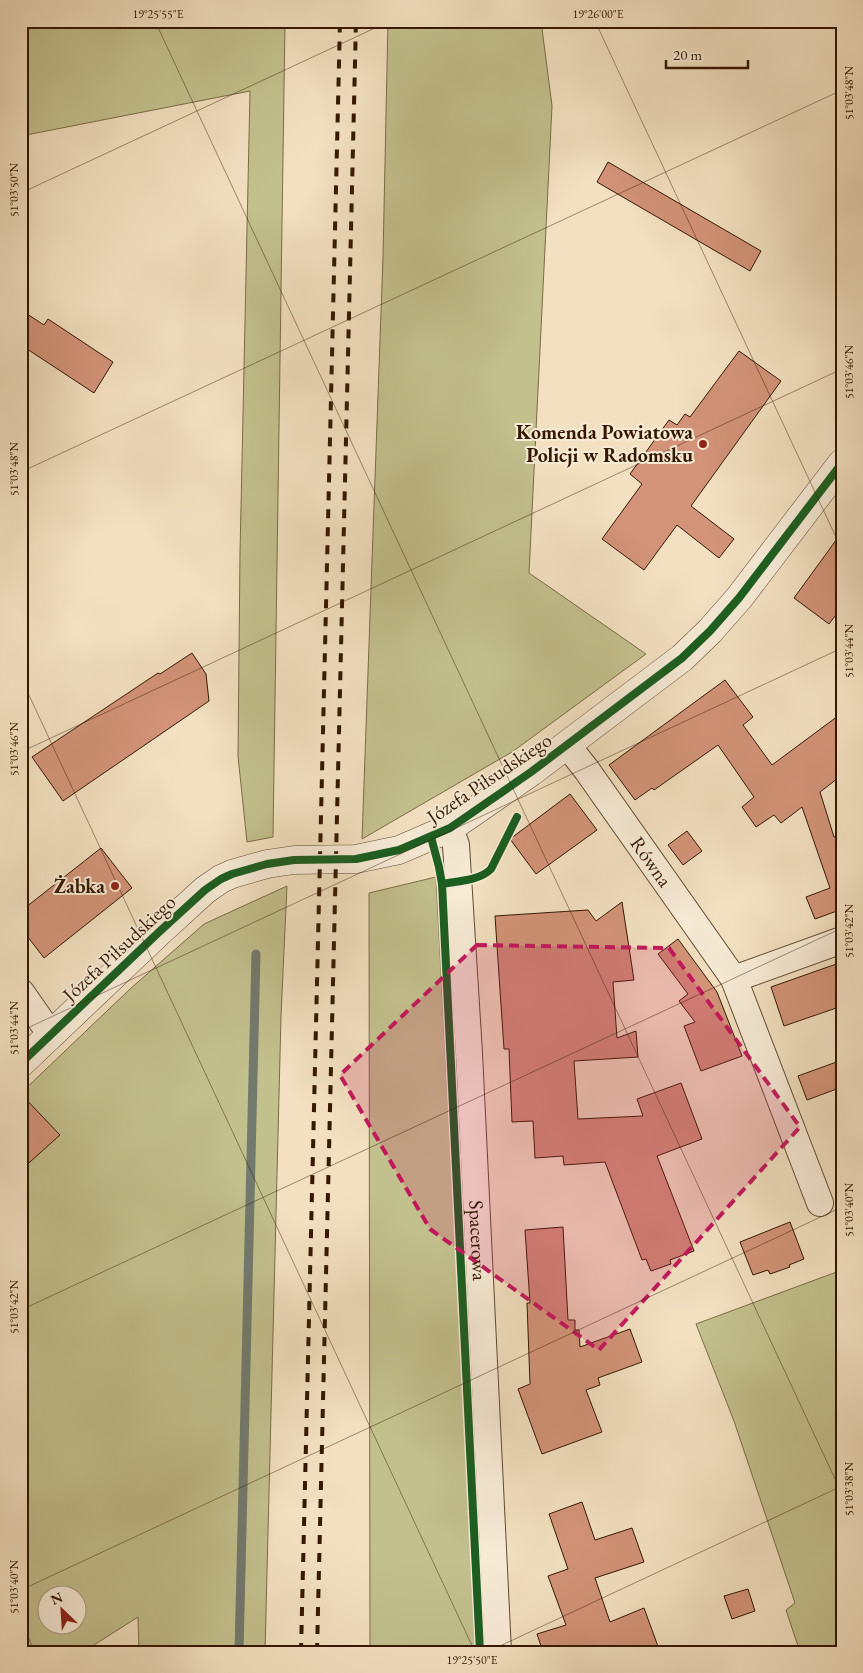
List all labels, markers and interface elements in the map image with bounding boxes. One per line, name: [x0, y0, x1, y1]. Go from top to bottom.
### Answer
text: 19°25'55"E: [132, 6, 184, 22]
text: 19°26'00"E: [572, 6, 624, 22]
scale bar: [666, 38, 748, 70]
text: 20 m: [673, 45, 702, 64]
text: 51°03'48"N: [841, 66, 857, 120]
text: 51°03'50"N: [6, 163, 22, 217]
text: 51°03'46"N: [841, 345, 857, 399]
place label: Komenda Powiatowa Policji w Radomsku: [516, 419, 693, 468]
marker: Komenda Powiatowa Policji w Radomsku: [697, 438, 709, 450]
text: 51°03'48"N: [6, 442, 22, 496]
text: 51°03'44"N: [841, 624, 857, 678]
text: 51°03'46"N: [6, 722, 22, 776]
street label: Józefa Piłsudskiego: [420, 727, 557, 831]
street label: Równa: [625, 831, 678, 892]
place label: Żabka: [54, 873, 105, 899]
marker: Żabka: [109, 880, 121, 892]
street label: Józefa Piłsudskiego: [56, 889, 181, 1008]
text: 51°03'42"N: [841, 904, 857, 958]
text: 51°03'44"N: [6, 1001, 22, 1055]
text: 51°03'40"N: [841, 1183, 857, 1237]
street label: Spacerowa: [463, 1199, 493, 1281]
text: 51°03'42"N: [6, 1280, 22, 1334]
text: 51°03'38"N: [841, 1462, 857, 1516]
text: 51°03'40"N: [6, 1560, 22, 1614]
north arrow: [38, 1586, 88, 1636]
text: N: [48, 1587, 66, 1609]
text: 19°25'50"E: [446, 1652, 498, 1668]

